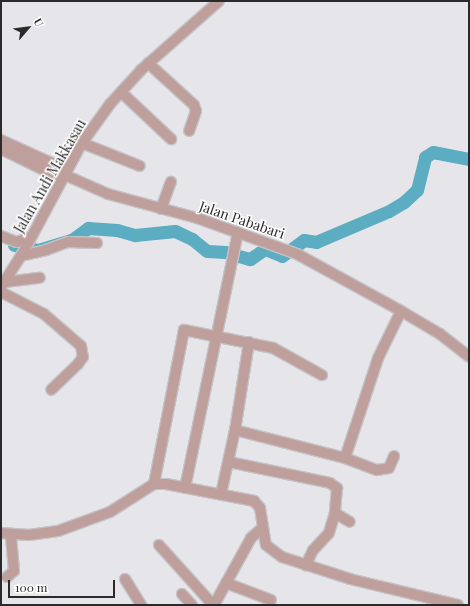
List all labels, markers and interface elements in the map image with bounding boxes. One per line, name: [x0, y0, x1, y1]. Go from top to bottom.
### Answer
north arrow: [8, 8, 48, 48]
text: U: [31, 15, 47, 29]
street label: Jalan Andi Makkasau: [10, 116, 90, 236]
street label: Jalan Pababari: [197, 198, 287, 242]
scale bar: [10, 572, 117, 598]
text: 100 m: [15, 579, 47, 595]

